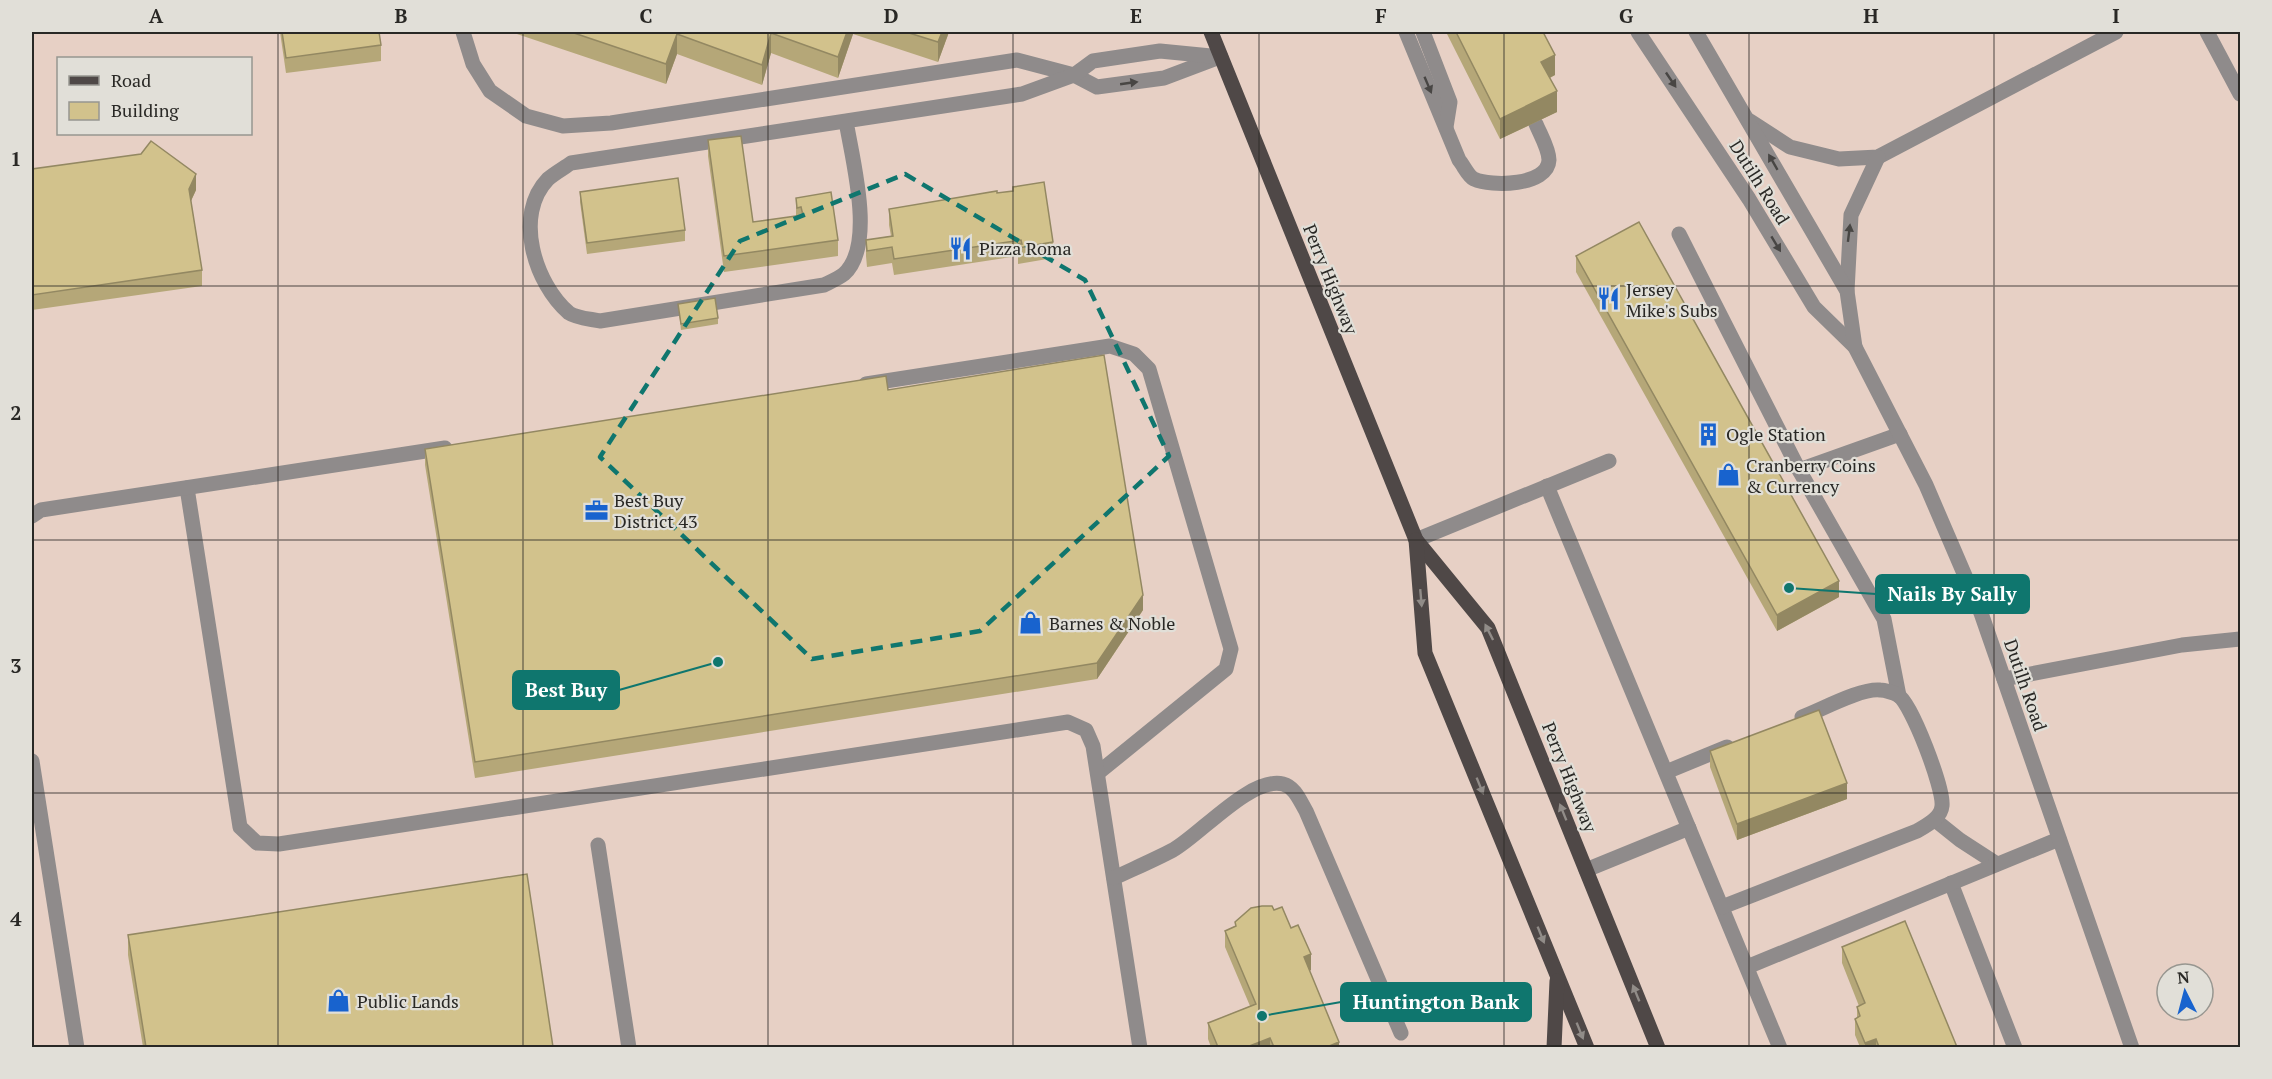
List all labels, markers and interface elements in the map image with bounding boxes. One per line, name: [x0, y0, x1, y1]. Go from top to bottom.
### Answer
text: A: [149, 2, 164, 29]
text: B: [395, 2, 408, 29]
text: C: [639, 2, 653, 29]
text: D: [884, 2, 898, 29]
text: E: [1130, 2, 1142, 29]
text: F: [1375, 2, 1387, 29]
text: G: [1619, 2, 1633, 29]
text: H: [1863, 2, 1879, 29]
text: I: [2112, 2, 2120, 29]
legend: [57, 57, 252, 135]
text: Road: [111, 68, 151, 92]
one-way arrow: [1665, 71, 1677, 87]
one-way arrow: [1423, 77, 1433, 95]
one-way arrow: [1119, 78, 1138, 87]
text: Building: [111, 98, 179, 122]
street label: Dutilh Road: [1724, 135, 1796, 229]
text: 1: [10, 145, 22, 172]
one-way arrow: [1768, 154, 1779, 170]
street label: Perry Highway: [1298, 220, 1364, 338]
one-way arrow: [1844, 223, 1853, 242]
restaurant icon: Pizza Roma: [948, 235, 974, 261]
place label: Pizza Roma: [979, 236, 1071, 260]
one-way arrow: [1771, 236, 1782, 252]
place label: Jersey Mike's Subs: [1626, 277, 1718, 322]
restaurant icon: Jersey Mike's Subs: [1595, 286, 1621, 312]
text: 2: [10, 399, 22, 426]
building icon: Ogle Station: [1695, 421, 1721, 447]
place label: Ogle Station: [1726, 422, 1826, 446]
place label: Cranberry Coins & Currency: [1746, 453, 1876, 498]
shop icon: Cranberry Coins & Currency: [1715, 462, 1741, 488]
place label: Best Buy District 43: [614, 488, 698, 533]
office icon: Best Buy District 43: [583, 497, 609, 523]
callout: Nails By Sally: [1876, 575, 2029, 613]
text: Nails By Sally: [1887, 580, 2017, 607]
one-way arrow: [1416, 588, 1425, 607]
shop icon: Barnes & Noble: [1018, 610, 1044, 636]
place label: Barnes & Noble: [1049, 611, 1175, 635]
one-way arrow: [1484, 624, 1494, 641]
street label: Dutilh Road: [1999, 636, 2053, 734]
text: 3: [10, 652, 22, 679]
callout: Best Buy: [513, 671, 619, 709]
text: Best Buy: [525, 676, 607, 703]
street label: Perry Highway: [1537, 718, 1603, 836]
one-way arrow: [1475, 777, 1485, 795]
one-way arrow: [1558, 803, 1568, 821]
text: 4: [10, 905, 22, 932]
one-way arrow: [1537, 926, 1546, 944]
north arrow: [2155, 962, 2215, 1022]
text: N: [2176, 966, 2191, 989]
callout: Huntington Bank: [1341, 983, 1531, 1021]
one-way arrow: [1631, 984, 1641, 1002]
shop icon: Public Lands: [326, 988, 352, 1014]
text: Huntington Bank: [1353, 988, 1519, 1015]
place label: Public Lands: [357, 989, 459, 1013]
one-way arrow: [1576, 1022, 1585, 1040]

